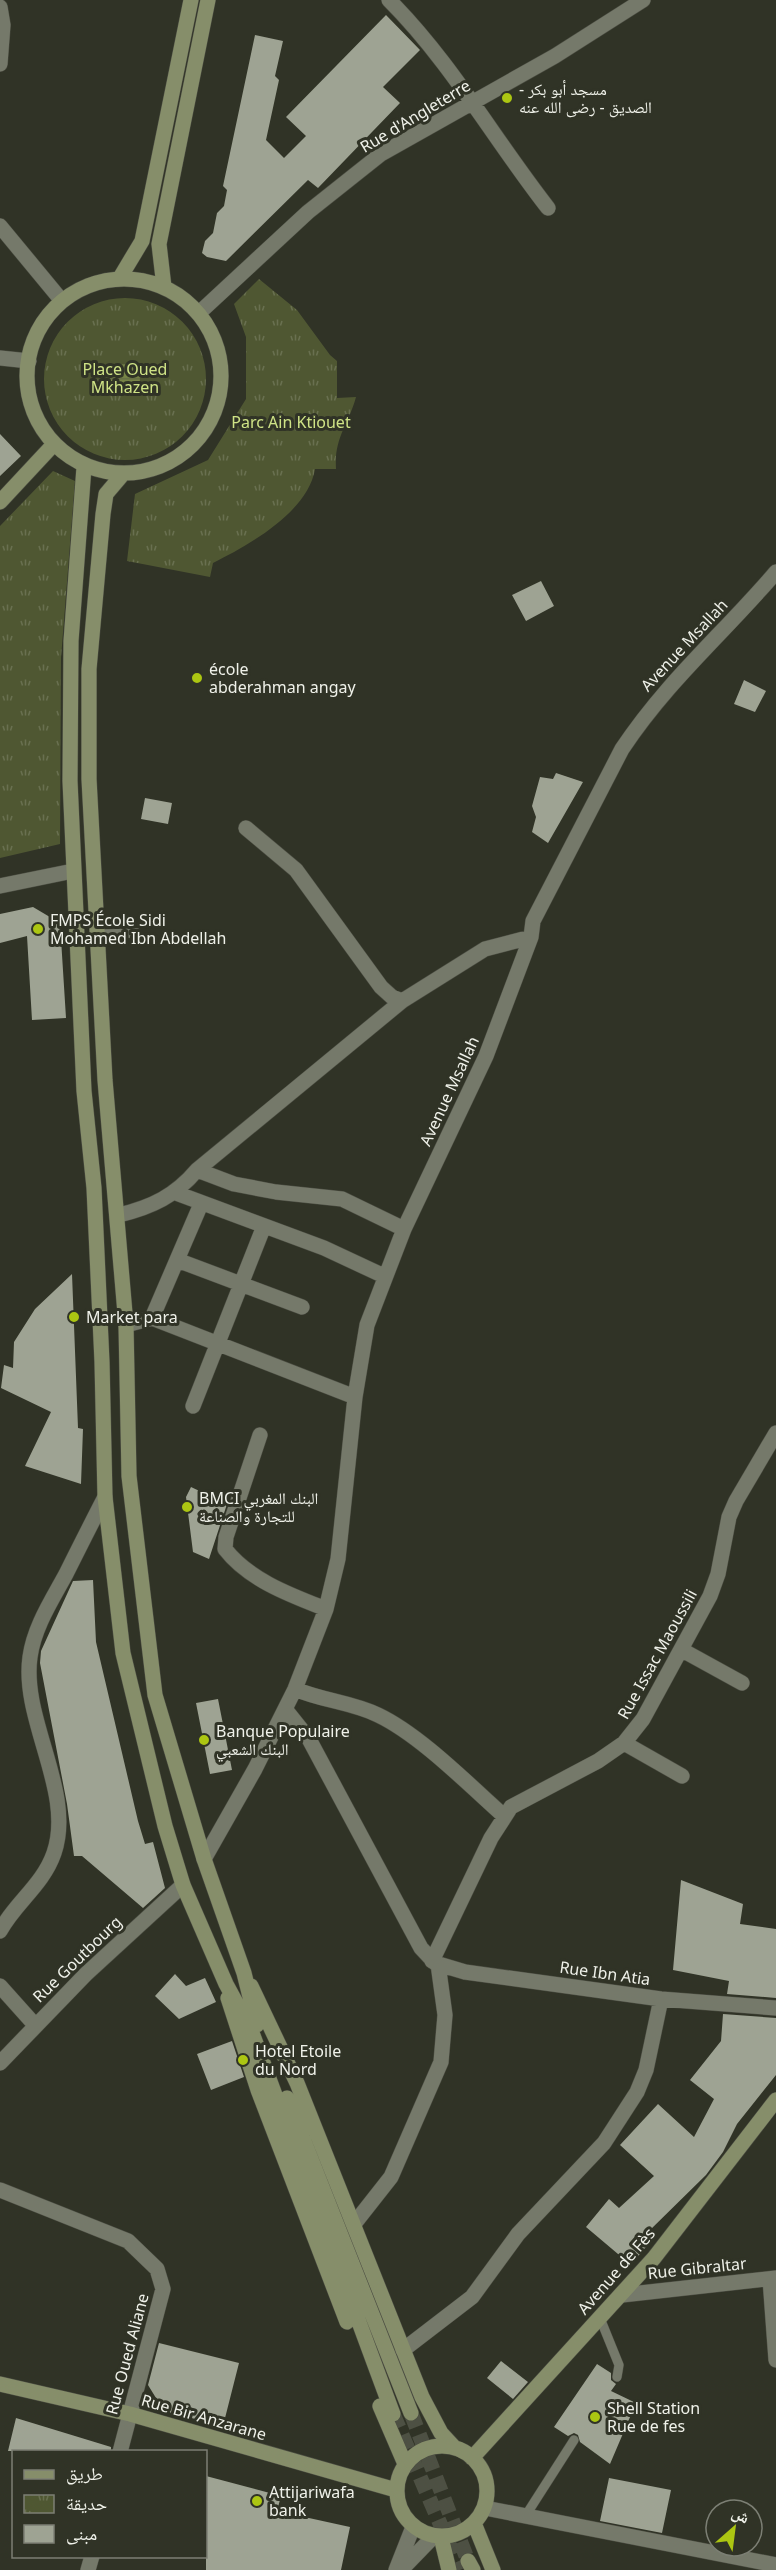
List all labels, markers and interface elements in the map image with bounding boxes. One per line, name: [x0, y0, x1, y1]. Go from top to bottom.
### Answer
street label: Rue d'Angleterre: [356, 74, 474, 158]
place label: - مسجد أبو بكر الصديق - رضى الله عنه: [519, 78, 652, 118]
marker: - مسجد أبو بكر الصديق - رضى الله عنه: [500, 91, 514, 105]
park label: Place Oued Mkhazen: [83, 358, 167, 398]
park label: Parc Ain Ktiouet: [231, 411, 351, 433]
street label: Avenue Msallah: [636, 594, 732, 696]
place label: école abderahman angay: [209, 658, 356, 698]
marker: école abderahman angay: [190, 671, 204, 685]
place label: FMPS École Sidi Mohamed Ibn Abdellah: [50, 909, 226, 949]
marker: FMPS École Sidi Mohamed Ibn Abdellah: [31, 922, 45, 936]
street label: Avenue Msallah: [414, 1033, 484, 1149]
place label: Market para: [86, 1306, 178, 1328]
marker: Market para: [67, 1310, 81, 1324]
place label: BMCI البنك المغربي للتجارة والصناعة: [199, 1487, 318, 1527]
marker: BMCI البنك المغربي للتجارة والصناعة: [180, 1500, 194, 1514]
street label: Rue Issac Maoussili: [612, 1585, 702, 1723]
place label: Banque Populaire البنك الشعبي: [216, 1720, 350, 1762]
marker: Banque Populaire البنك الشعبي: [197, 1733, 211, 1747]
street label: Rue Goutbourg: [28, 1911, 126, 2007]
street label: Rue Ibn Atia: [558, 1956, 652, 1990]
place label: Hotel Etoile du Nord: [255, 2040, 341, 2080]
marker: Hotel Etoile du Nord: [236, 2053, 250, 2067]
street label: Avenue de Fès: [572, 2223, 660, 2319]
street label: Rue Gibraltar: [646, 2252, 748, 2284]
street label: Rue Oued Aliane: [100, 2291, 154, 2417]
street label: Rue Bir Anzarane: [139, 2389, 269, 2445]
place label: Shell Station Rue de fes: [607, 2397, 700, 2437]
marker: Shell Station Rue de fes: [588, 2410, 602, 2424]
legend: [12, 2450, 207, 2558]
text: طريق: [66, 2461, 103, 2485]
place label: Attijariwafa bank: [269, 2481, 355, 2521]
text: حديقة: [66, 2491, 107, 2515]
marker: Attijariwafa bank: [250, 2494, 264, 2508]
north arrow: [704, 2498, 764, 2558]
text: ش: [728, 2501, 754, 2528]
text: مبنى: [66, 2521, 97, 2545]

